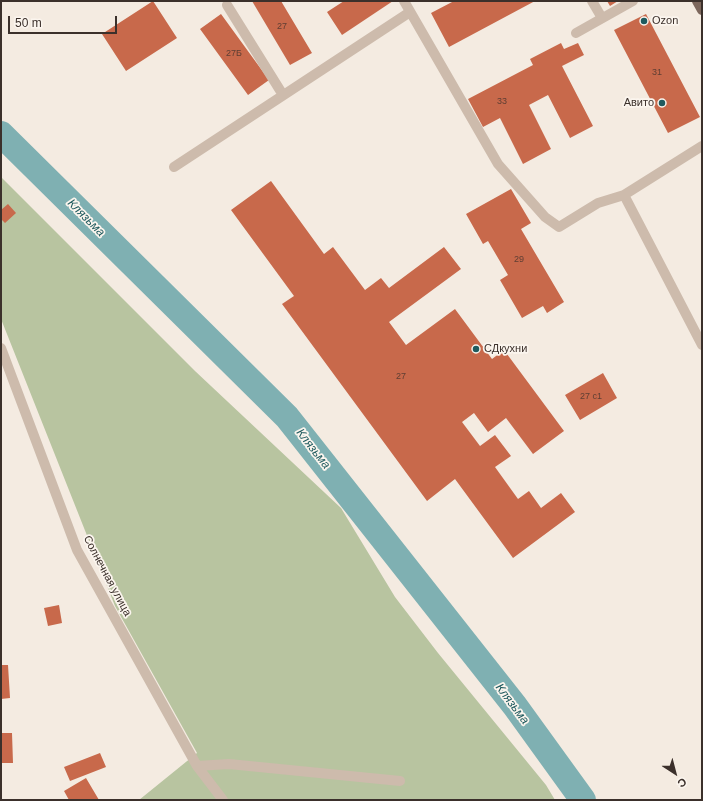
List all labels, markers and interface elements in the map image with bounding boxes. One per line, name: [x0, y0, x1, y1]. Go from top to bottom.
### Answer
scale bar: [10, 8, 119, 34]
place label: Ozon: [652, 14, 678, 28]
text: 50 m: [15, 16, 42, 30]
marker: Ozon: [639, 16, 649, 26]
house number: 27: [277, 22, 287, 32]
house number: 27Б: [226, 49, 242, 59]
house number: 31: [652, 68, 662, 78]
place label: Авито: [624, 96, 654, 110]
house number: 33: [497, 97, 507, 107]
marker: Авито: [657, 98, 667, 108]
water label: Клязьма: [64, 196, 108, 240]
house number: 29: [514, 255, 524, 265]
place label: СДкухни: [484, 342, 527, 356]
marker: СДкухни: [471, 344, 481, 354]
house number: 27: [396, 372, 406, 382]
house number: 27 с1: [580, 392, 602, 402]
water label: Клязьма: [293, 426, 333, 472]
street label: Солнечная улица: [80, 534, 134, 618]
water label: Клязьма: [492, 681, 532, 727]
north arrow: [655, 753, 695, 793]
text: С: [675, 776, 689, 790]

